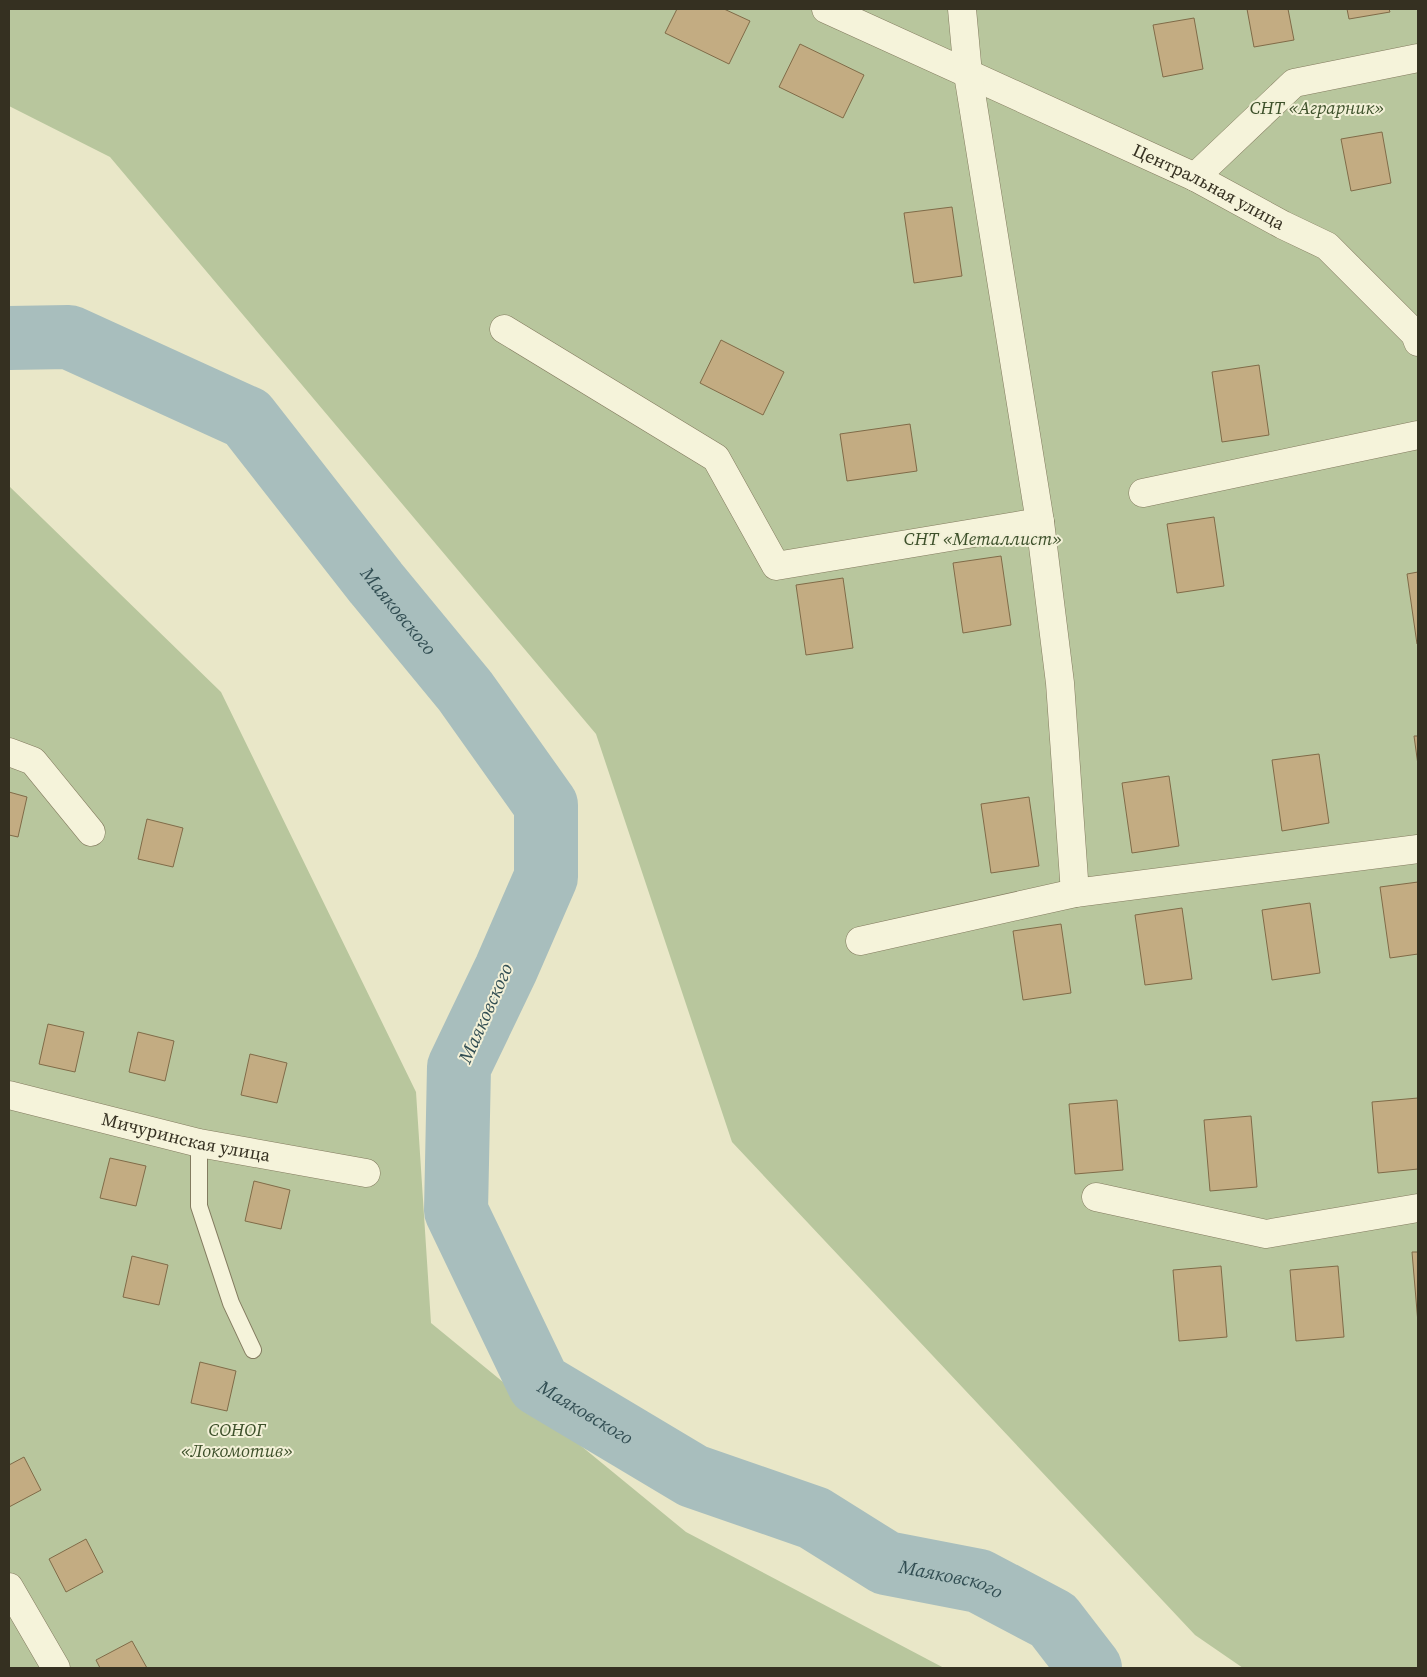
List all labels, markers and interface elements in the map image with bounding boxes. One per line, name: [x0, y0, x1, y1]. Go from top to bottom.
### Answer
park label: СНТ «Аграрник»: [1250, 95, 1384, 120]
street label: Центральная улица: [1129, 137, 1290, 236]
park label: СНТ «Металлист»: [904, 526, 1062, 551]
water label: Маяковского: [354, 560, 443, 660]
water label: Маяковского: [451, 959, 519, 1068]
street label: Мичуринская улица: [99, 1106, 273, 1168]
water label: Маяковского: [532, 1373, 638, 1450]
park label: СОНОГ «Локомотив»: [181, 1417, 293, 1463]
water label: Маяковского: [896, 1553, 1008, 1604]

